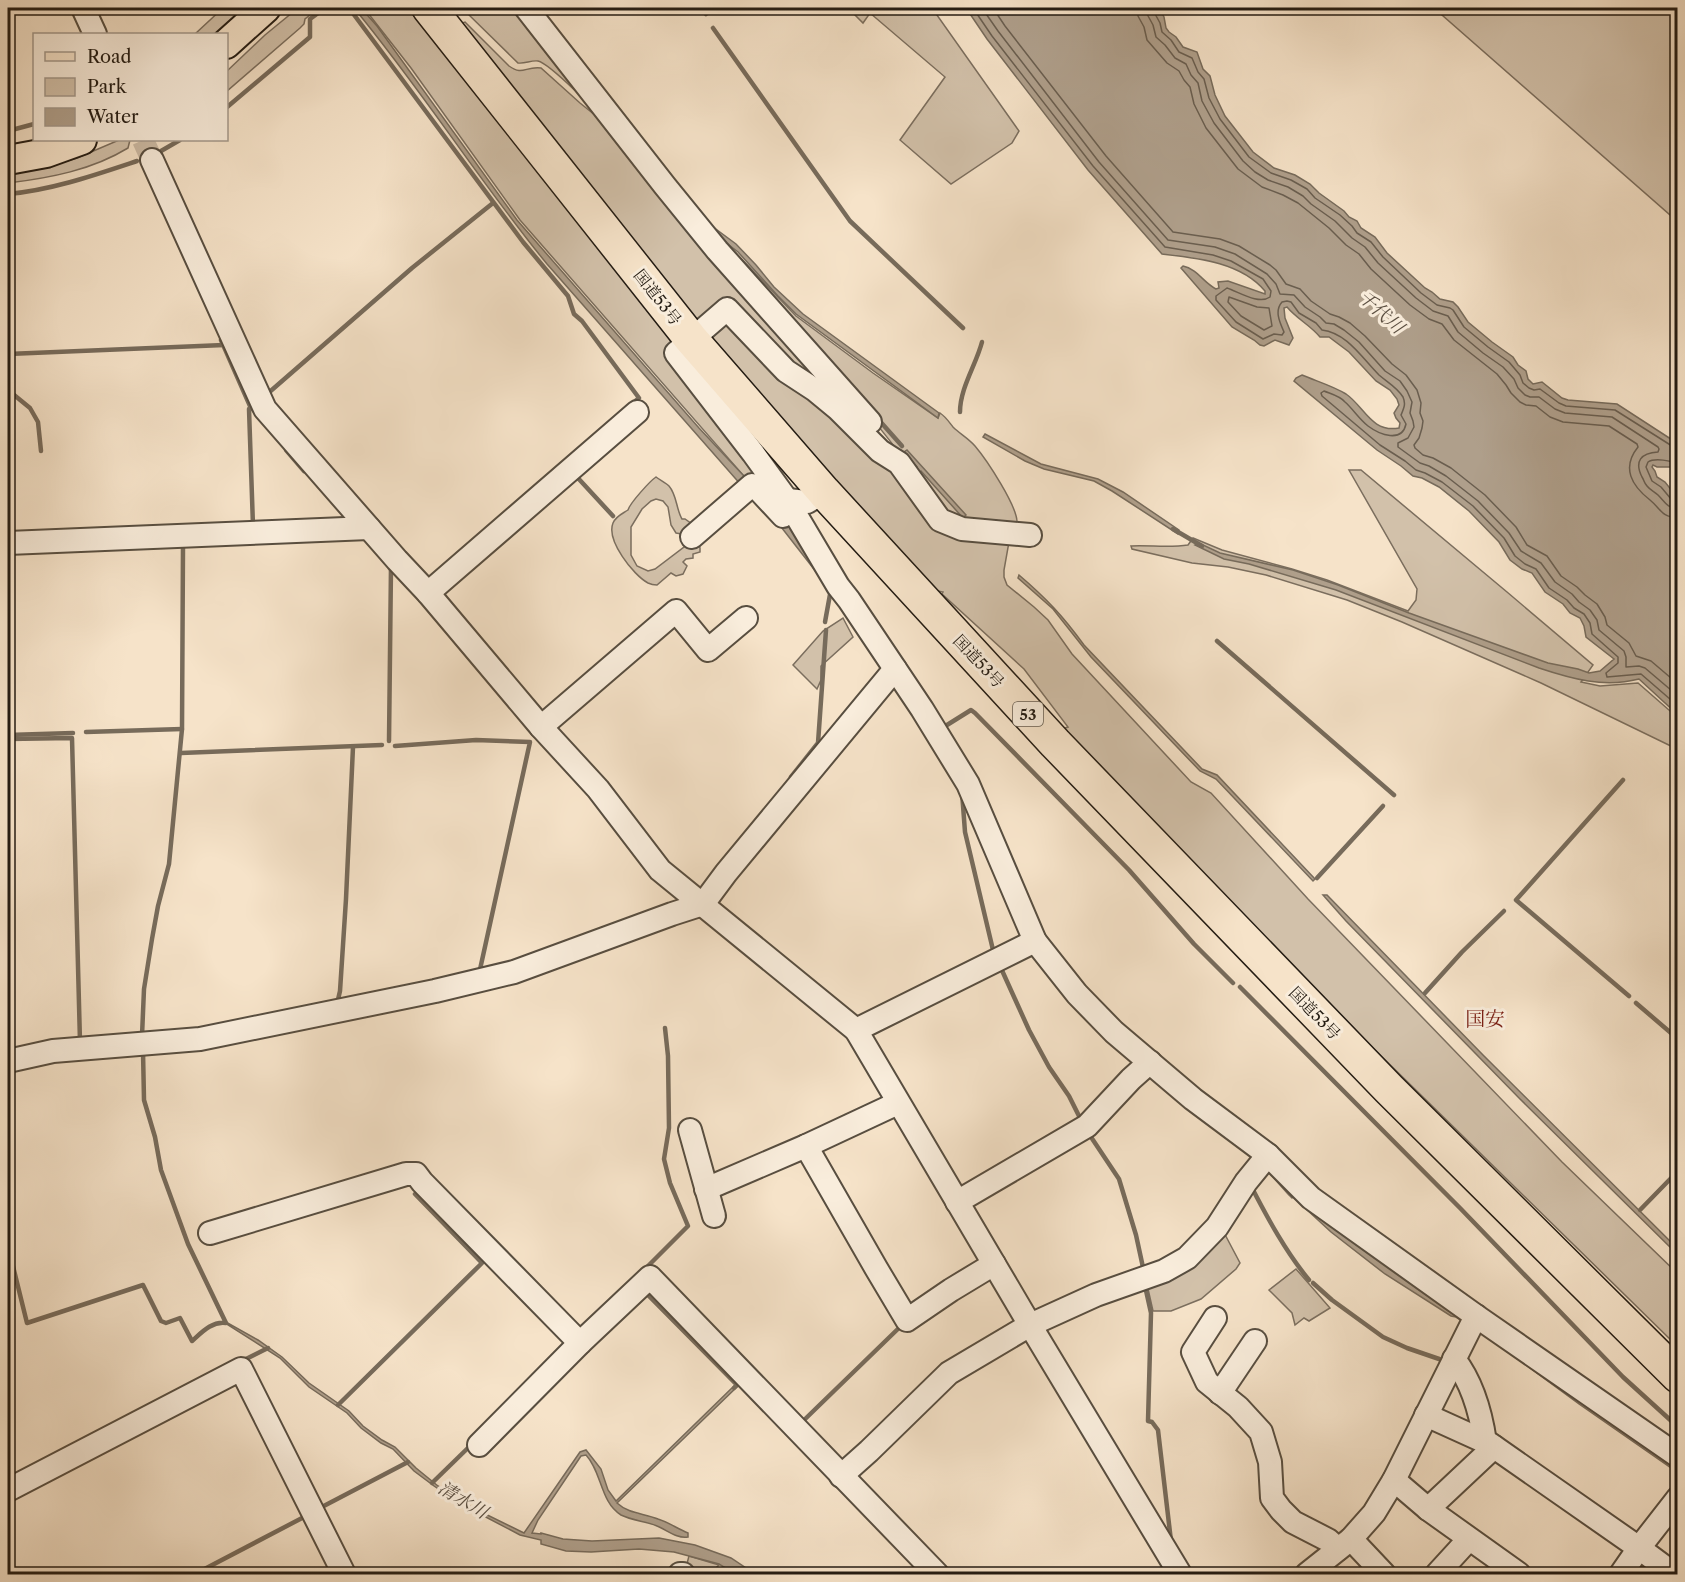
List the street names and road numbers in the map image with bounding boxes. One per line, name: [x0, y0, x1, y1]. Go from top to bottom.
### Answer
street label: 国道53号: [630, 265, 686, 329]
street label: 国道53号: [949, 630, 1009, 692]
road number: 53: [1013, 702, 1043, 726]
street label: 国道53号: [1285, 982, 1345, 1044]

